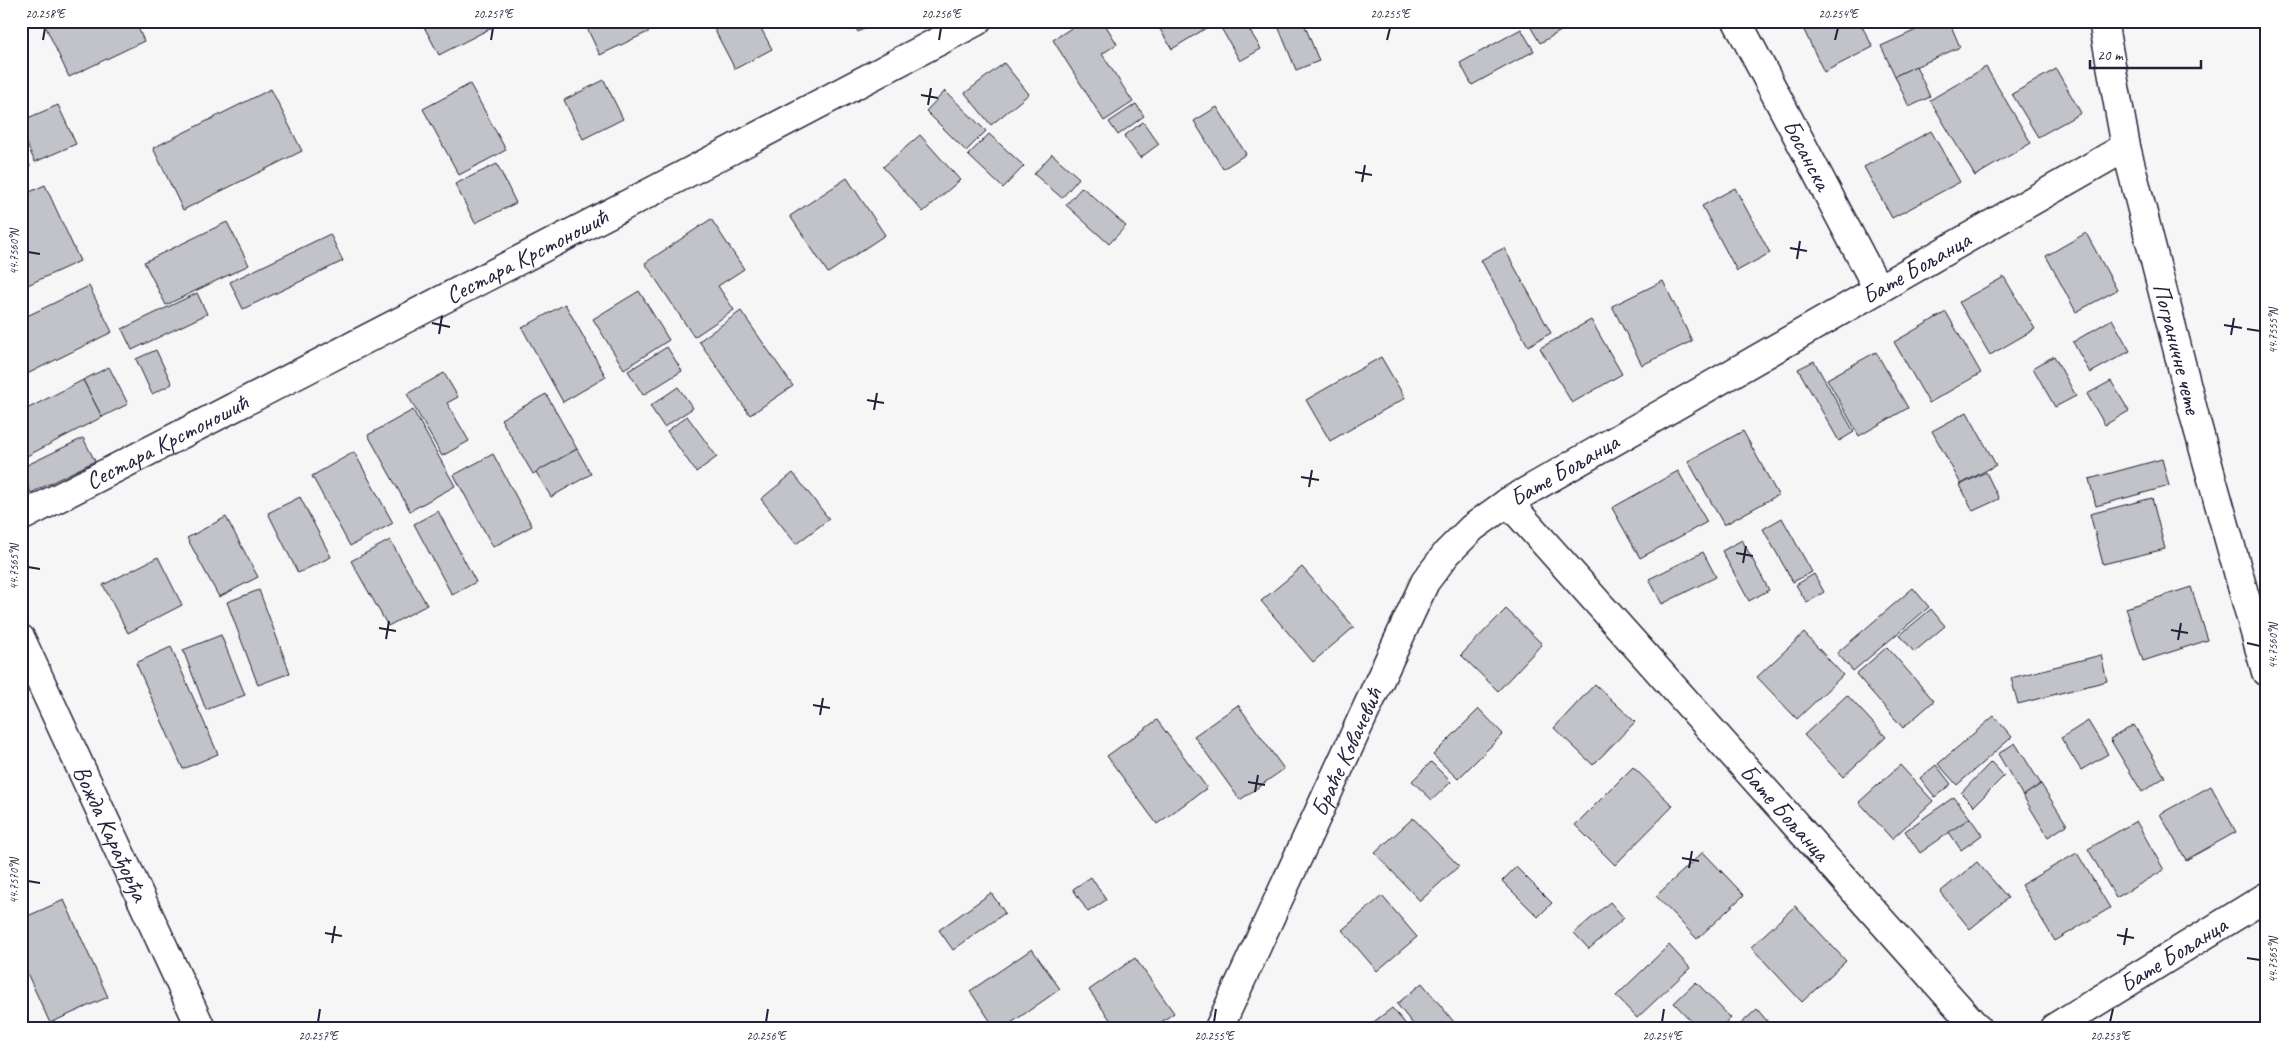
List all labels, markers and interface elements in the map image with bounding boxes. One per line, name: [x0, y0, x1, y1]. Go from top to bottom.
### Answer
text: 20.258°E: [25, 6, 66, 22]
text: 20.257°E: [473, 6, 514, 22]
text: 20.256°E: [921, 6, 962, 22]
text: 20.255°E: [1370, 6, 1411, 22]
text: 20.254°E: [1818, 6, 1859, 22]
scale bar: [2090, 38, 2201, 70]
text: 20 m: [2097, 46, 2124, 65]
street label: Босанска: [1776, 114, 1839, 197]
street label: Сестара Крстоношић: [440, 201, 615, 310]
street label: Бате Бољанца: [1856, 224, 1977, 311]
text: 44.7560°N: [6, 228, 22, 275]
street label: Пограничне чете: [2146, 280, 2209, 419]
text: 44.7555°N: [2265, 307, 2281, 354]
street label: Сестара Крстоношић: [80, 387, 255, 496]
street label: Бате Бољанца: [1504, 426, 1625, 513]
text: 44.7565°N: [6, 543, 22, 590]
text: 44.7560°N: [2265, 622, 2281, 669]
street label: Браће Ковачевић: [1304, 681, 1390, 821]
street label: Бате Бољанца: [1734, 758, 1837, 869]
street label: Вожда Карађорђа: [66, 760, 156, 907]
text: 44.7570°N: [6, 857, 22, 904]
street label: Бате Бољанца: [2114, 909, 2233, 999]
text: 44.7565°N: [2265, 936, 2281, 983]
text: 20.257°E: [298, 1028, 339, 1044]
text: 20.256°E: [746, 1028, 787, 1044]
text: 20.255°E: [1194, 1028, 1235, 1044]
text: 20.254°E: [1642, 1028, 1683, 1044]
text: 20.253°E: [2090, 1028, 2131, 1044]

